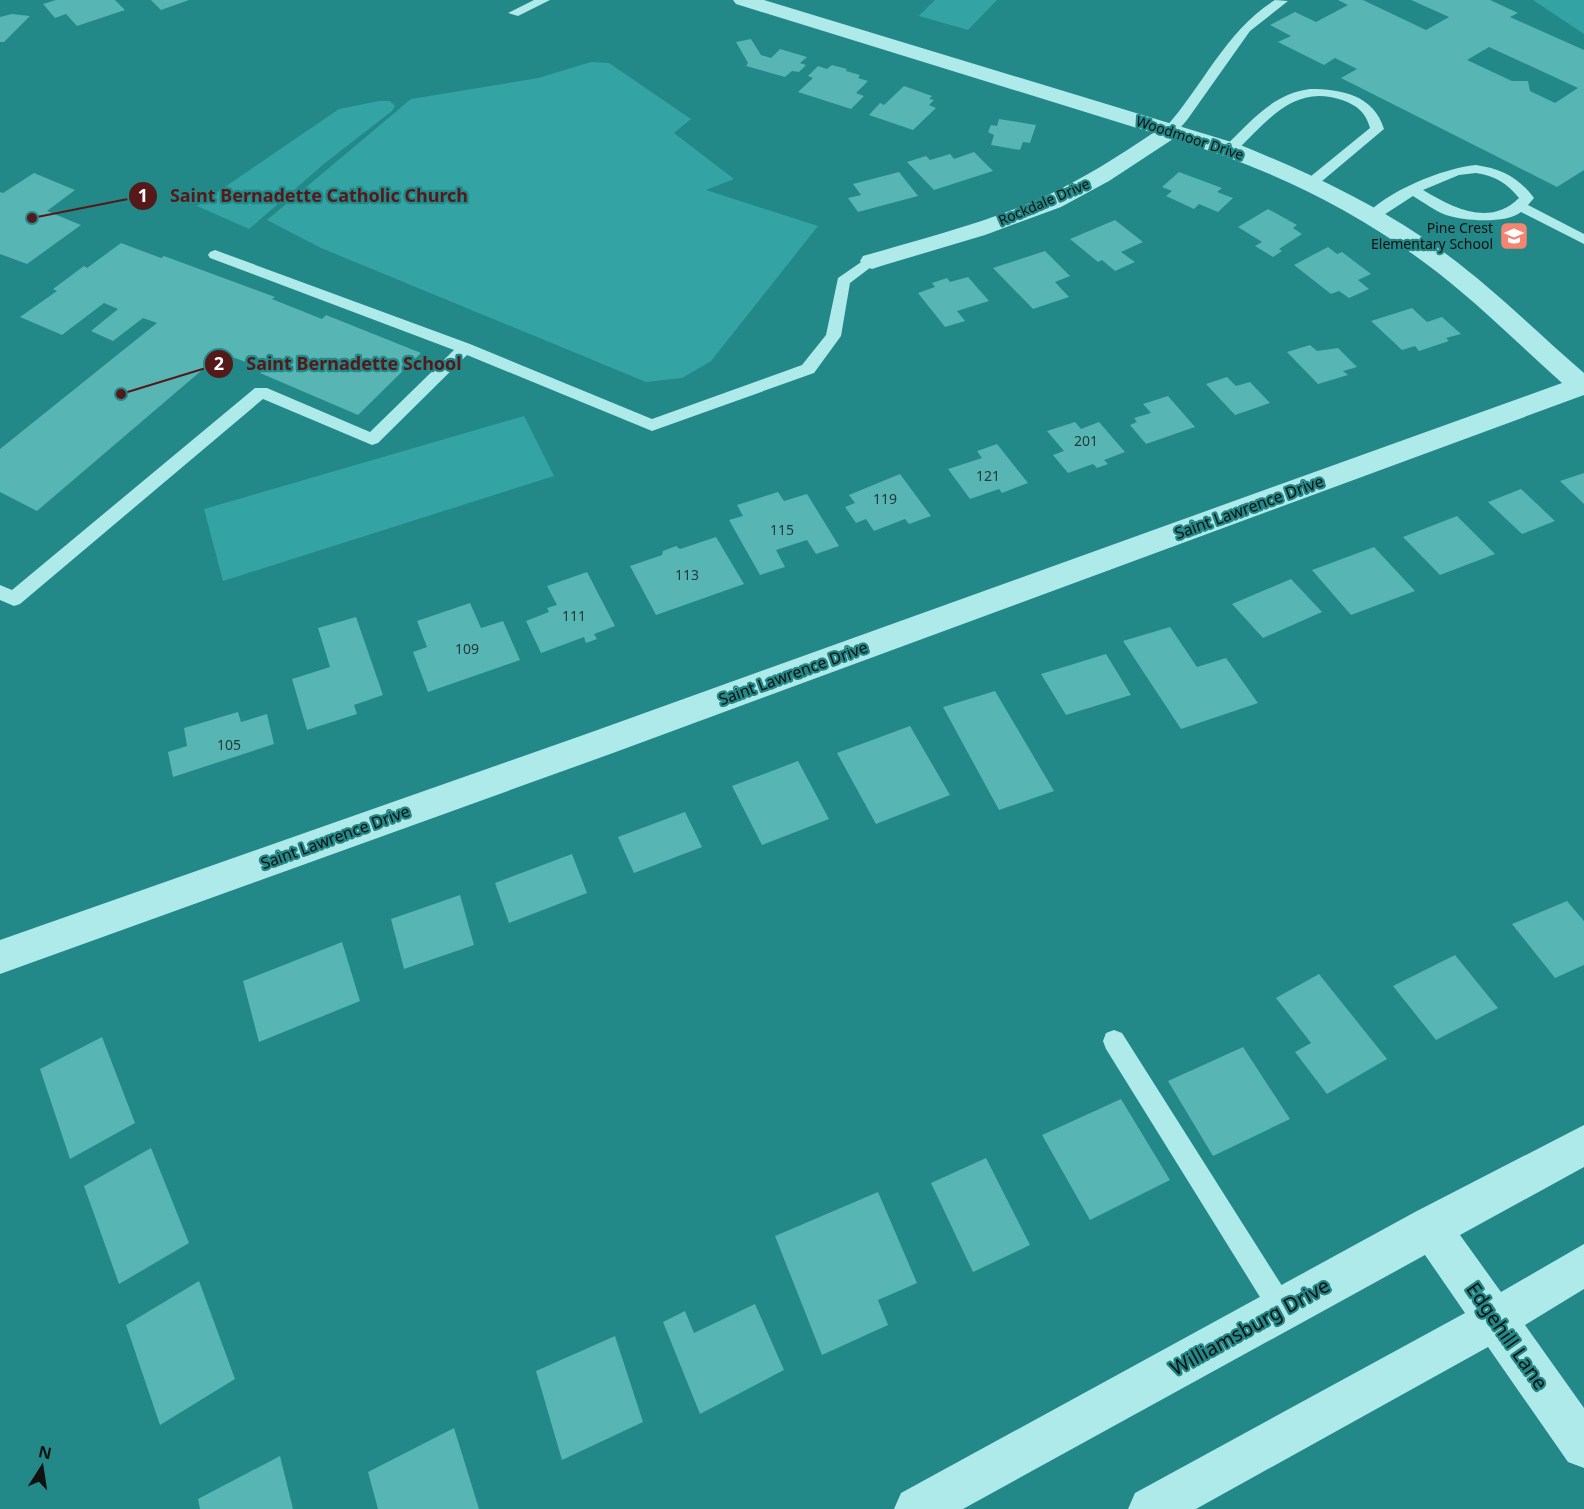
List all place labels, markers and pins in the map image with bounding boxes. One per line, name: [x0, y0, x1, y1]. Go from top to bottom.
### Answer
callout: Saint Bernadette Catholic Church: [128, 178, 480, 214]
place label: Pine Crest Elementary School: [1371, 218, 1493, 253]
school or university icon: Pine Crest Elementary School: [1498, 220, 1530, 252]
callout: Saint Bernadette School: [204, 346, 474, 382]

